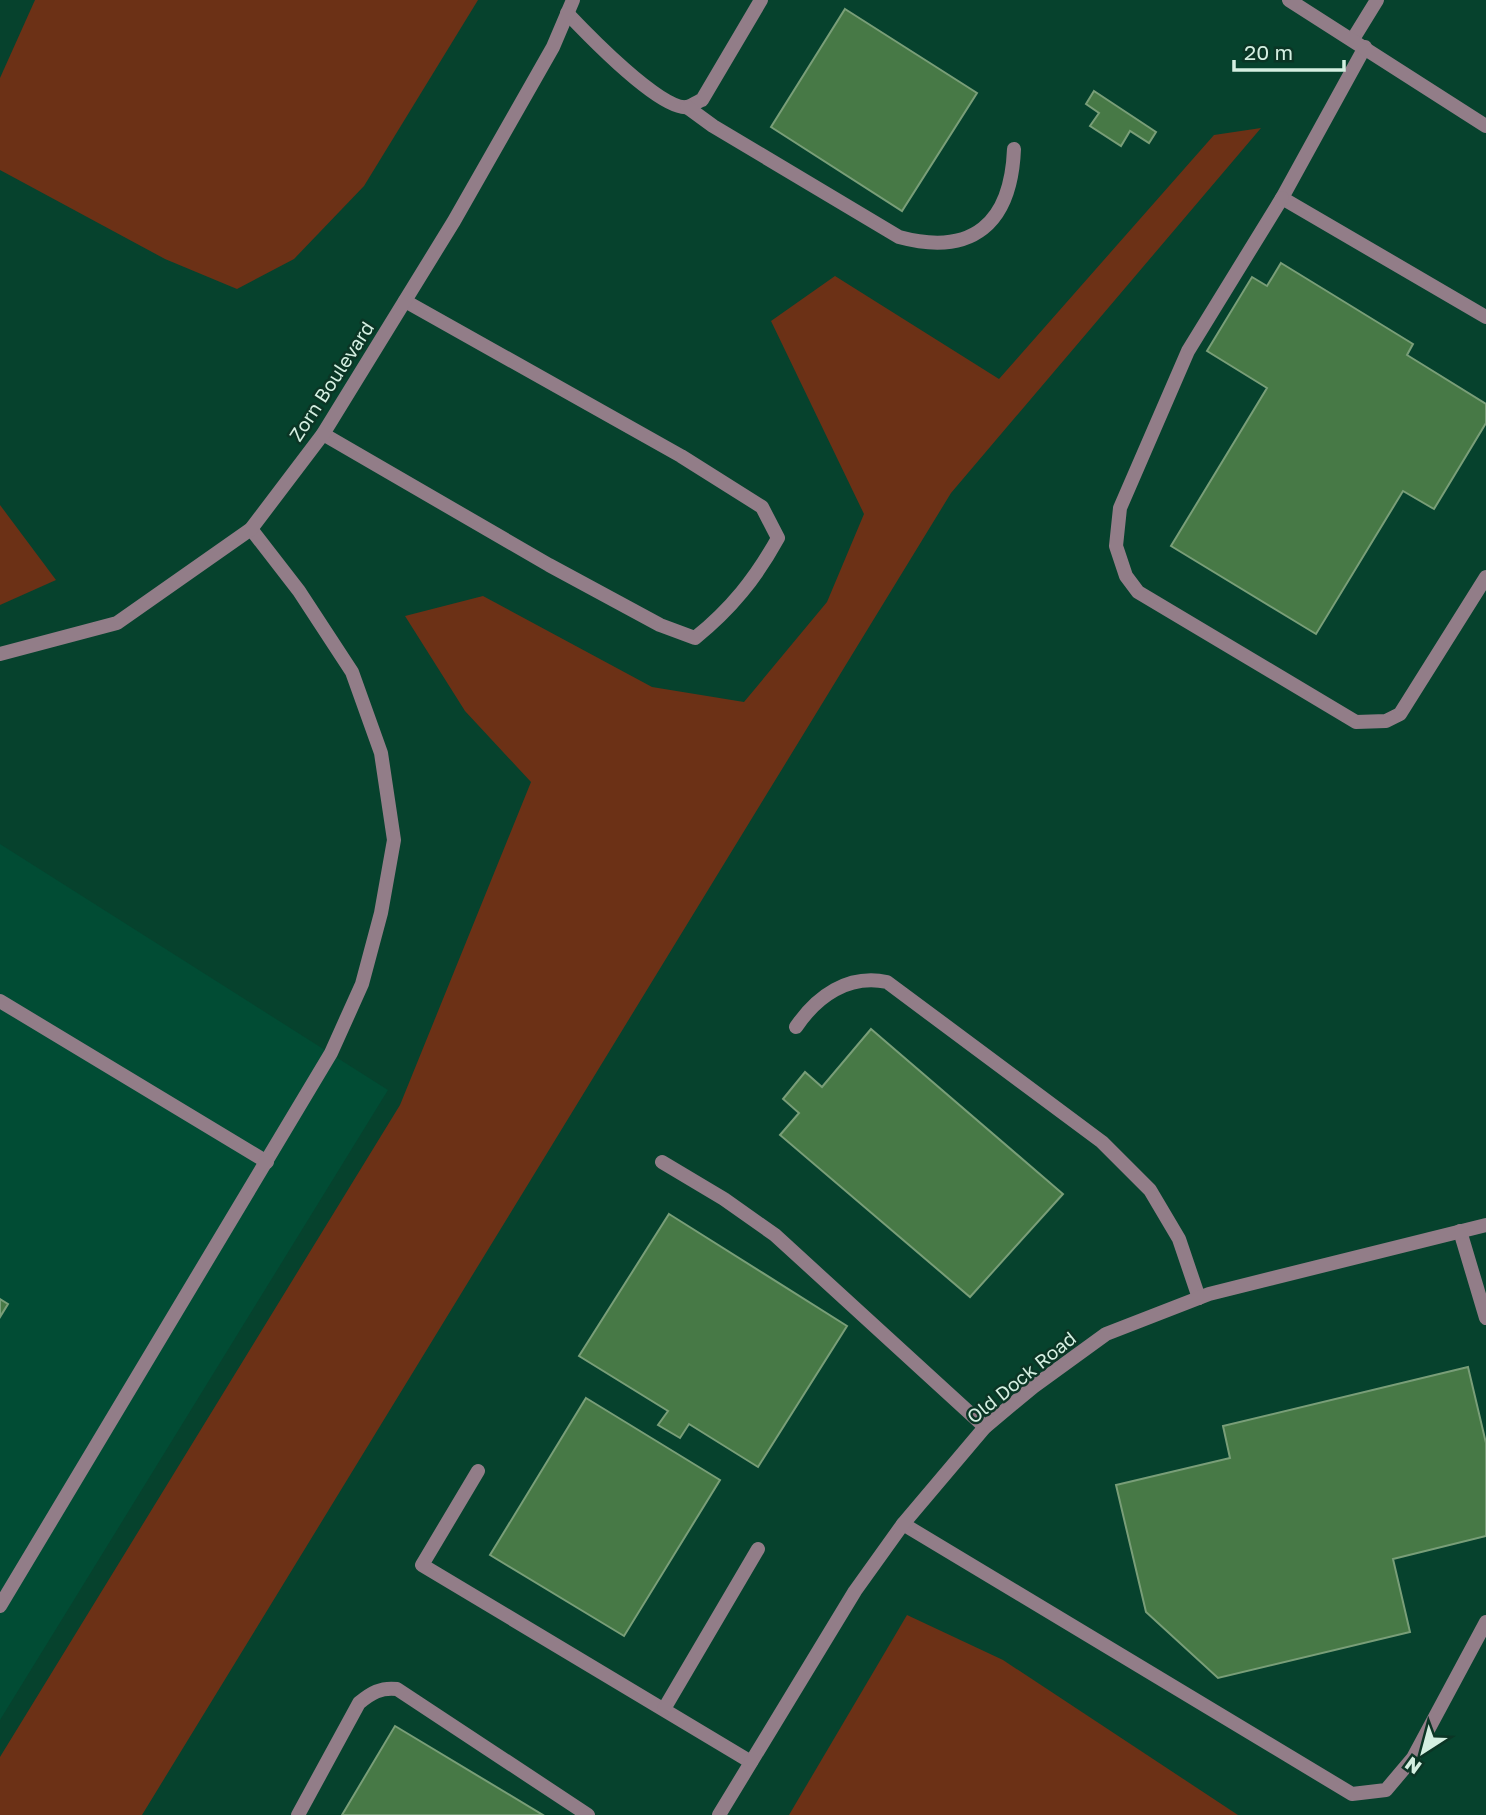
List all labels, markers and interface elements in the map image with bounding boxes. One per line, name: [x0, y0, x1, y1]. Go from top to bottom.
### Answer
scale bar: [1234, 28, 1344, 72]
text: 20 m: [1244, 39, 1293, 65]
street label: Zorn Boulevard: [284, 317, 378, 445]
street label: Old Dock Road: [962, 1326, 1080, 1428]
north arrow: [1388, 1717, 1458, 1787]
text: N: [1400, 1753, 1425, 1780]

